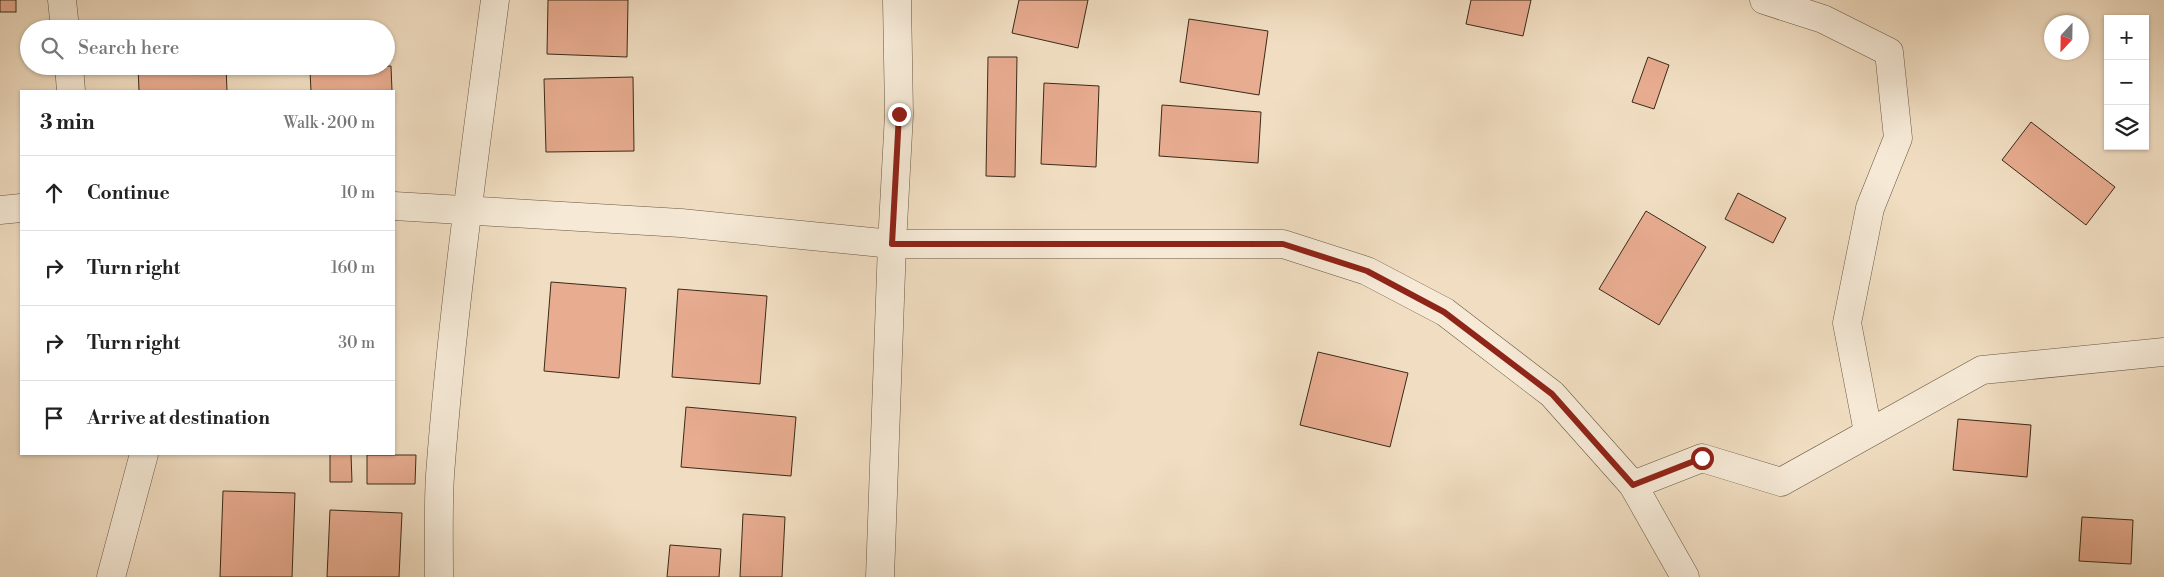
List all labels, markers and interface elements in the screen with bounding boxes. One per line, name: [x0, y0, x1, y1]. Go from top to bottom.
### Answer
north arrow: [2044, 15, 2089, 60]
map controls: [2104, 15, 2149, 150]
button: +: [2104, 15, 2149, 60]
search box: [20, 20, 395, 75]
icon: search: [38, 34, 66, 62]
text: Search here: [78, 36, 179, 60]
button: −: [2104, 60, 2149, 105]
route end: [888, 103, 911, 126]
button: layers: [2104, 105, 2149, 150]
text: 3 min: [40, 110, 95, 136]
text: Walk · 200 m: [283, 113, 375, 133]
icon: ahead: [40, 179, 68, 207]
text: Continue: [87, 181, 170, 205]
text: 10 m: [341, 183, 375, 203]
icon: right: [40, 254, 68, 282]
text: Turn right: [87, 256, 180, 280]
text: 160 m: [331, 258, 375, 278]
icon: right: [40, 329, 68, 357]
text: Turn right: [87, 331, 180, 355]
text: 30 m: [338, 333, 375, 353]
icon: arrive: [40, 404, 68, 432]
text: Arrive at destination: [87, 406, 270, 430]
route start: [1691, 447, 1714, 470]

